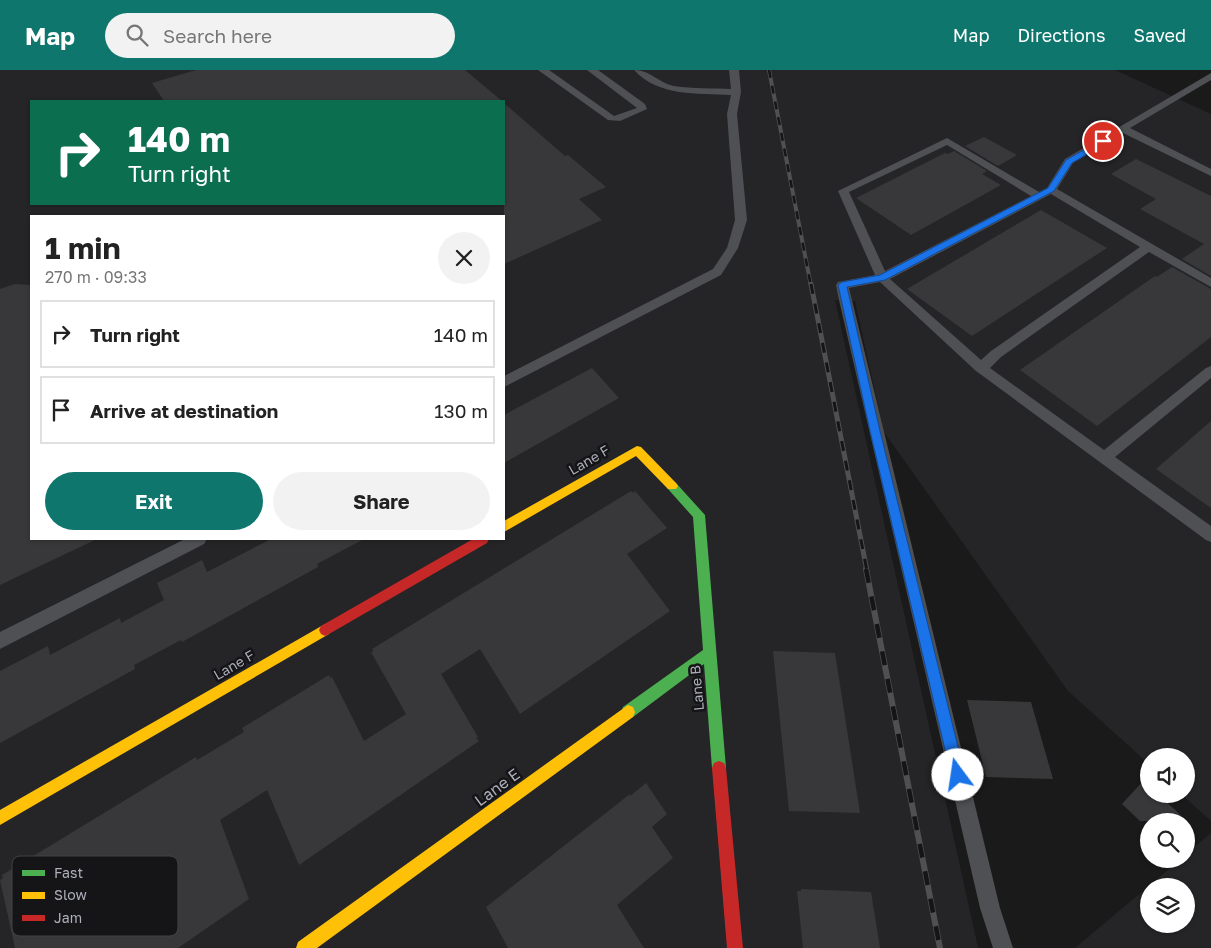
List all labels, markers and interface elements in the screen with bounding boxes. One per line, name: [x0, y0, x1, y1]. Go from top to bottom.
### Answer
search box: [105, 13, 455, 58]
text: Map: [25, 21, 75, 50]
icon: search: [123, 21, 151, 49]
text: Search here: [163, 24, 272, 47]
text: Map: [953, 24, 989, 46]
text: Directions: [1017, 24, 1105, 46]
text: Saved: [1133, 24, 1186, 46]
text: 140 m: [128, 118, 230, 160]
icon: right: [45, 120, 110, 185]
pin: [1082, 120, 1124, 162]
icon: arrive: [1089, 127, 1117, 155]
text: Turn right: [128, 160, 231, 187]
text: 1 min: [45, 230, 121, 266]
button: close: [438, 232, 490, 284]
text: 270 m · 09:33: [45, 267, 147, 287]
icon: right: [47, 320, 75, 348]
text: Turn right: [90, 323, 180, 346]
text: 140 m: [434, 323, 488, 346]
icon: arrive: [47, 396, 75, 424]
text: Arrive at destination: [90, 399, 278, 422]
text: 130 m: [434, 399, 488, 422]
street label: Lane F: [565, 441, 612, 478]
button: Exit: [45, 472, 263, 530]
button: Share: [273, 472, 490, 530]
street label: Lane F: [210, 646, 257, 683]
street label: Lane B: [686, 665, 707, 712]
position arrow: [931, 748, 983, 800]
map controls: [1140, 748, 1195, 933]
button: sound: [1140, 748, 1195, 803]
street label: Lane E: [470, 764, 524, 810]
button: search: [1140, 813, 1195, 868]
legend: [12, 856, 178, 936]
text: Fast: [54, 864, 83, 881]
button: layers: [1140, 878, 1195, 933]
text: Slow: [54, 886, 87, 903]
text: Jam: [54, 909, 82, 926]

